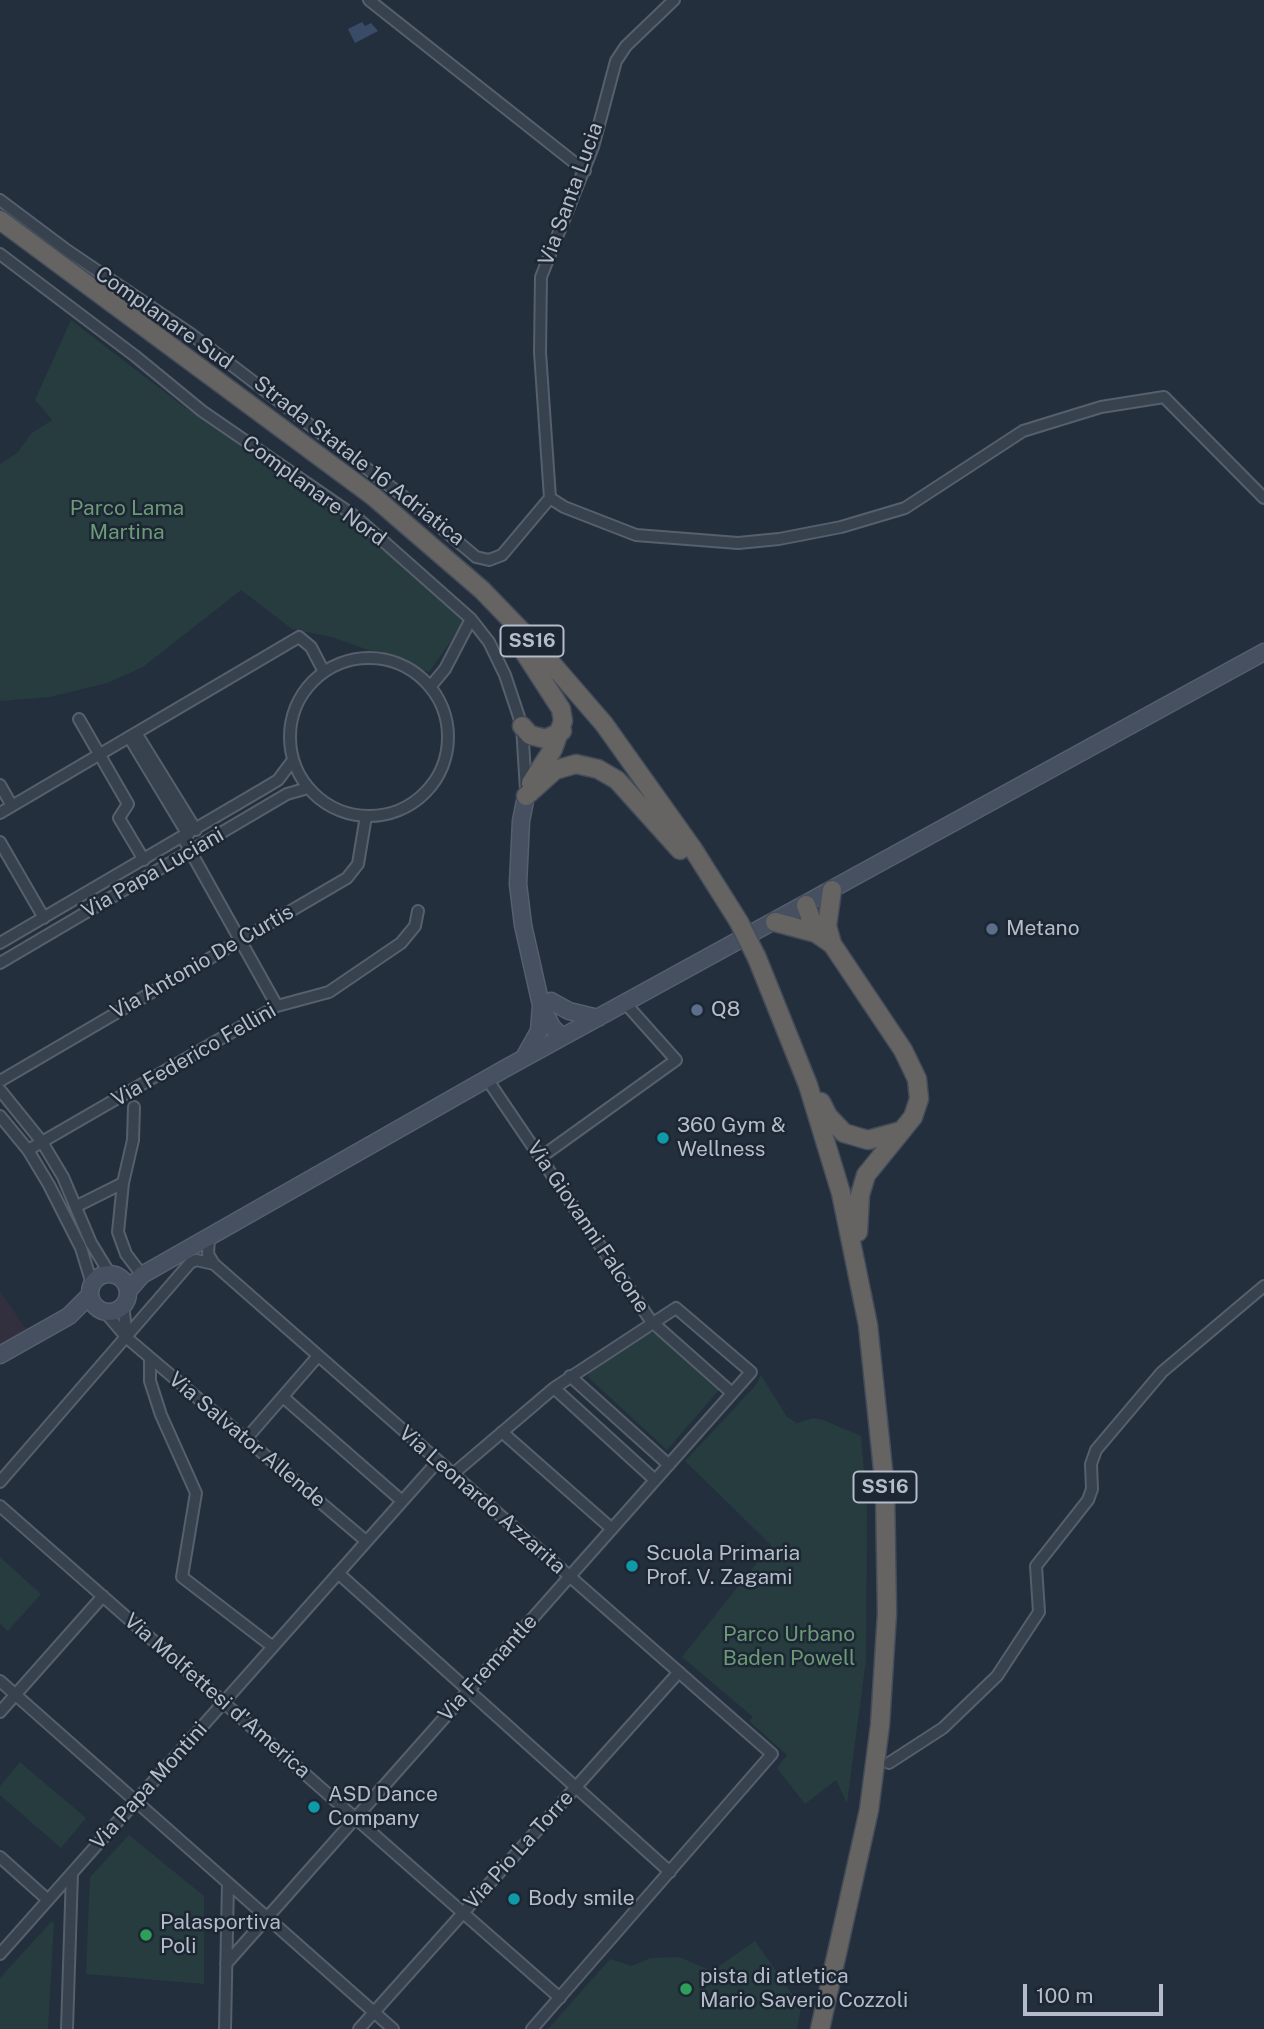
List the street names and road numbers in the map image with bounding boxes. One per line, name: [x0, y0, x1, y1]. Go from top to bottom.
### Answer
street label: Via Santa Lucia: [533, 119, 609, 269]
street label: Complanare Sud: [90, 261, 238, 375]
street label: Strada Statale 16 Adriatica: [248, 371, 470, 551]
street label: Complanare Nord: [237, 430, 391, 552]
road number: SS16: [500, 626, 564, 656]
street label: Via Papa Luciani: [78, 822, 228, 924]
street label: Via Antonio De Curtis: [106, 899, 298, 1025]
street label: Via Federico Fellini: [107, 998, 281, 1112]
street label: Via Giovanni Falcone: [521, 1136, 655, 1318]
street label: Via Salvator Allende: [163, 1367, 331, 1513]
street label: Via Leonardo Azzarita: [393, 1421, 571, 1579]
road number: SS16: [854, 1471, 917, 1502]
street label: Via Molfettesi d'America: [119, 1608, 315, 1784]
street label: Via Fremantle: [433, 1609, 543, 1727]
street label: Via Papa Montini: [85, 1717, 213, 1855]
street label: Via Pio La Torre: [459, 1785, 579, 1915]

